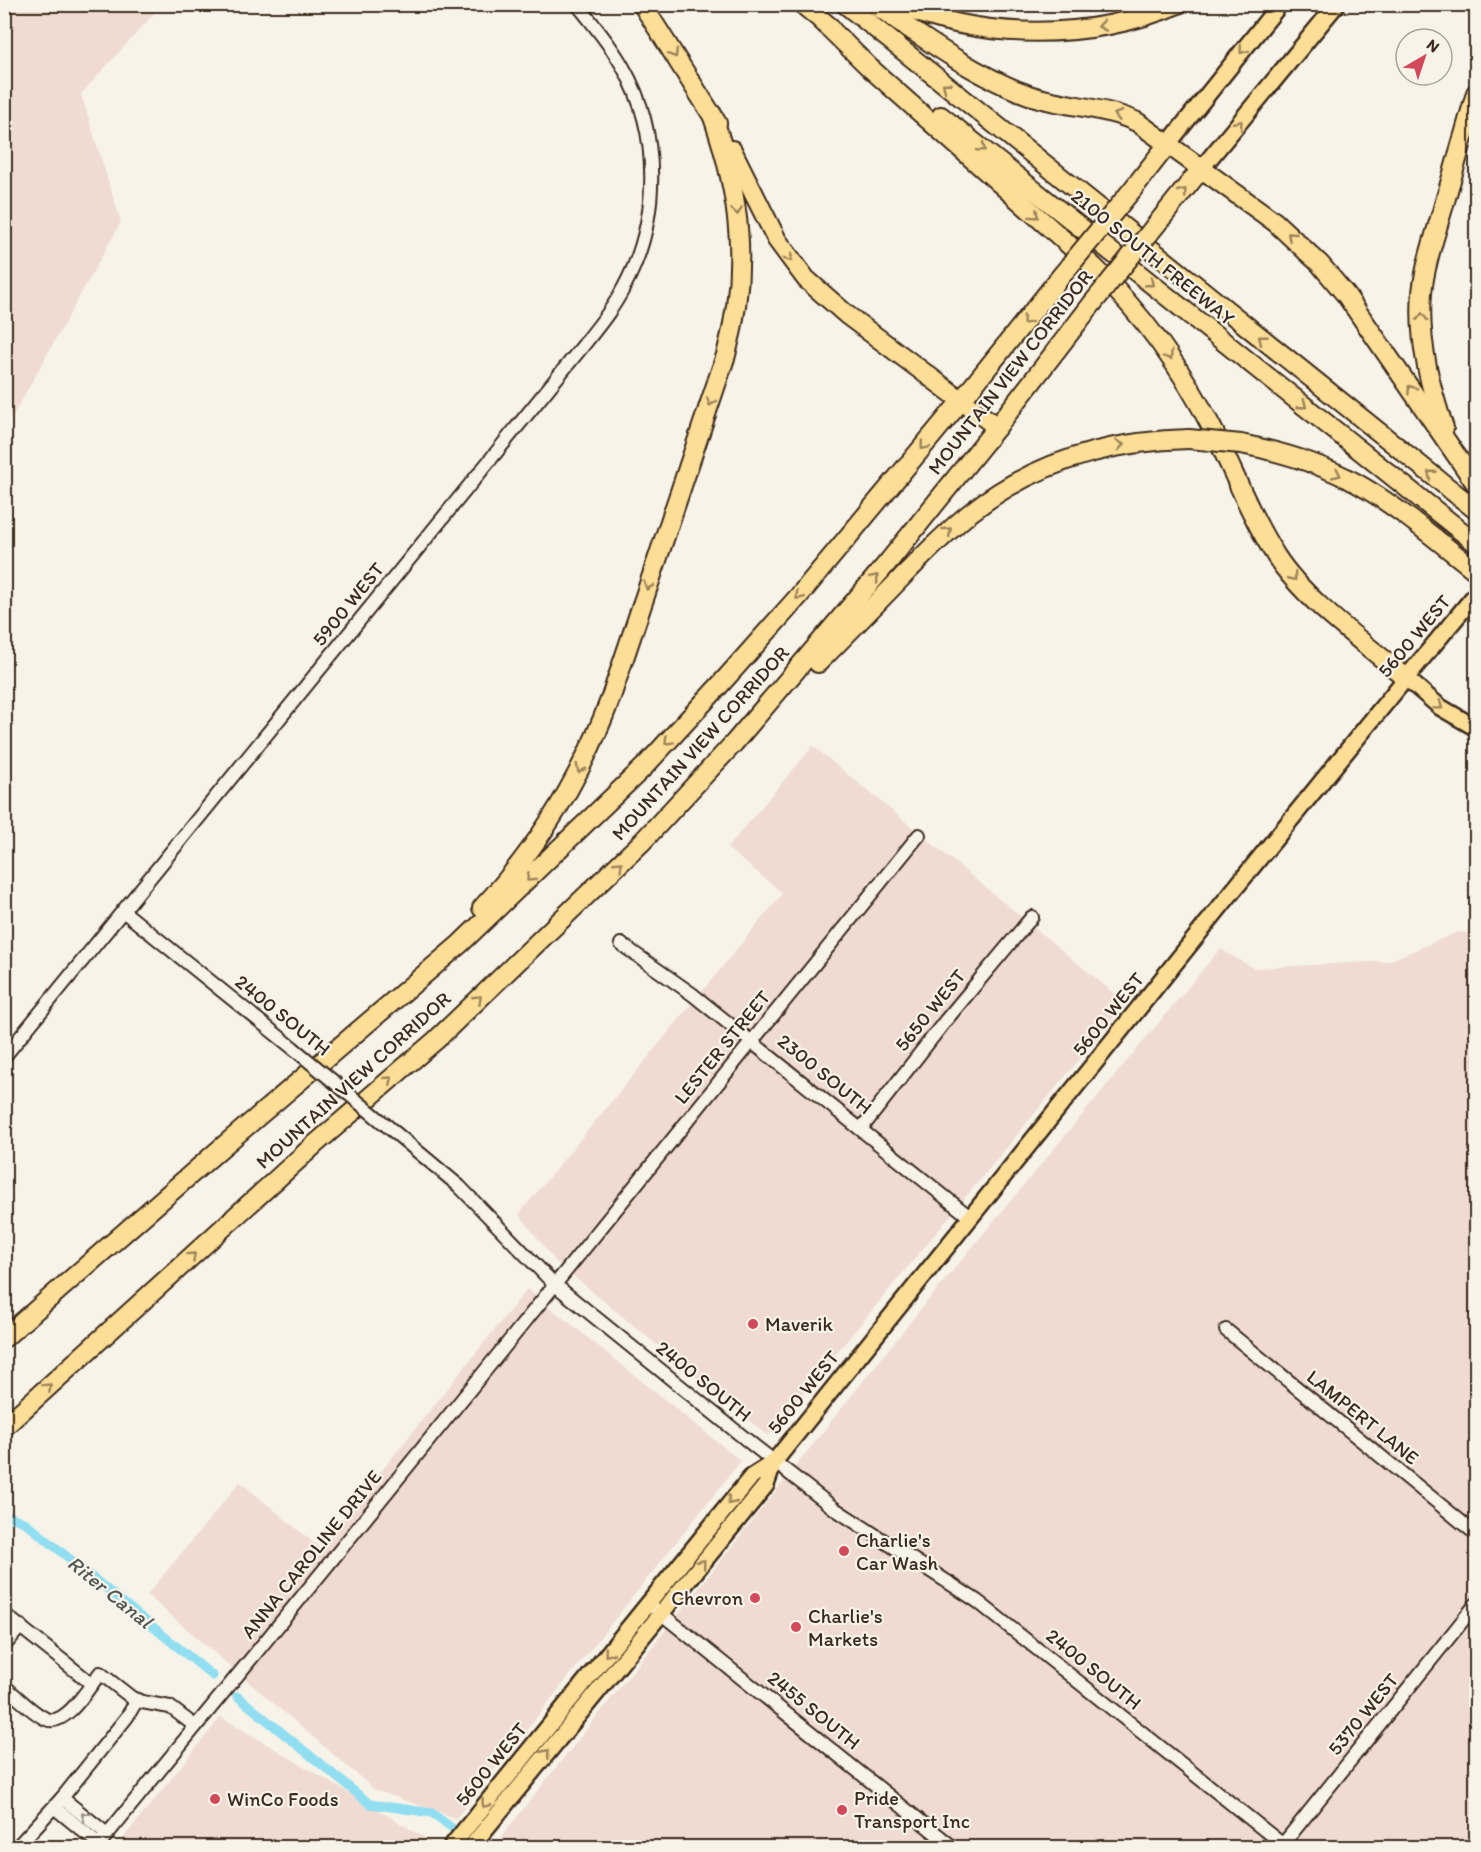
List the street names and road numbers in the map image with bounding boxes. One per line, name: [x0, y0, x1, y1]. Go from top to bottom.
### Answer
street label: 2100 SOUTH FREEWAY: [1066, 184, 1240, 331]
street label: MOUNTAIN VIEW CORRIDOR: [923, 264, 1098, 479]
street label: 5900 WEST: [307, 557, 389, 651]
street label: 5600 WEST: [1372, 590, 1456, 682]
street label: MOUNTAIN VIEW CORRIDOR: [606, 640, 794, 845]
street label: 5650 WEST: [890, 964, 970, 1056]
street label: 5600 WEST: [1067, 967, 1149, 1061]
street label: 2400 SOUTH: [230, 969, 336, 1061]
street label: LESTER STREET: [669, 985, 775, 1109]
street label: MOUNTAIN VIEW CORRIDOR: [251, 986, 456, 1174]
street label: 2300 SOUTH: [773, 1029, 877, 1119]
street label: 2400 SOUTH: [651, 1335, 757, 1427]
street label: 5600 WEST: [762, 1345, 844, 1439]
street label: LAMPERT LANE: [1302, 1365, 1424, 1469]
street label: ANNA CAROLINE DRIVE: [236, 1465, 386, 1643]
street label: 2400 SOUTH: [1041, 1623, 1147, 1715]
street label: 2455 SOUTH: [763, 1665, 865, 1755]
street label: 5370 WEST: [1323, 1668, 1403, 1760]
street label: 5600 WEST: [450, 1717, 532, 1811]

